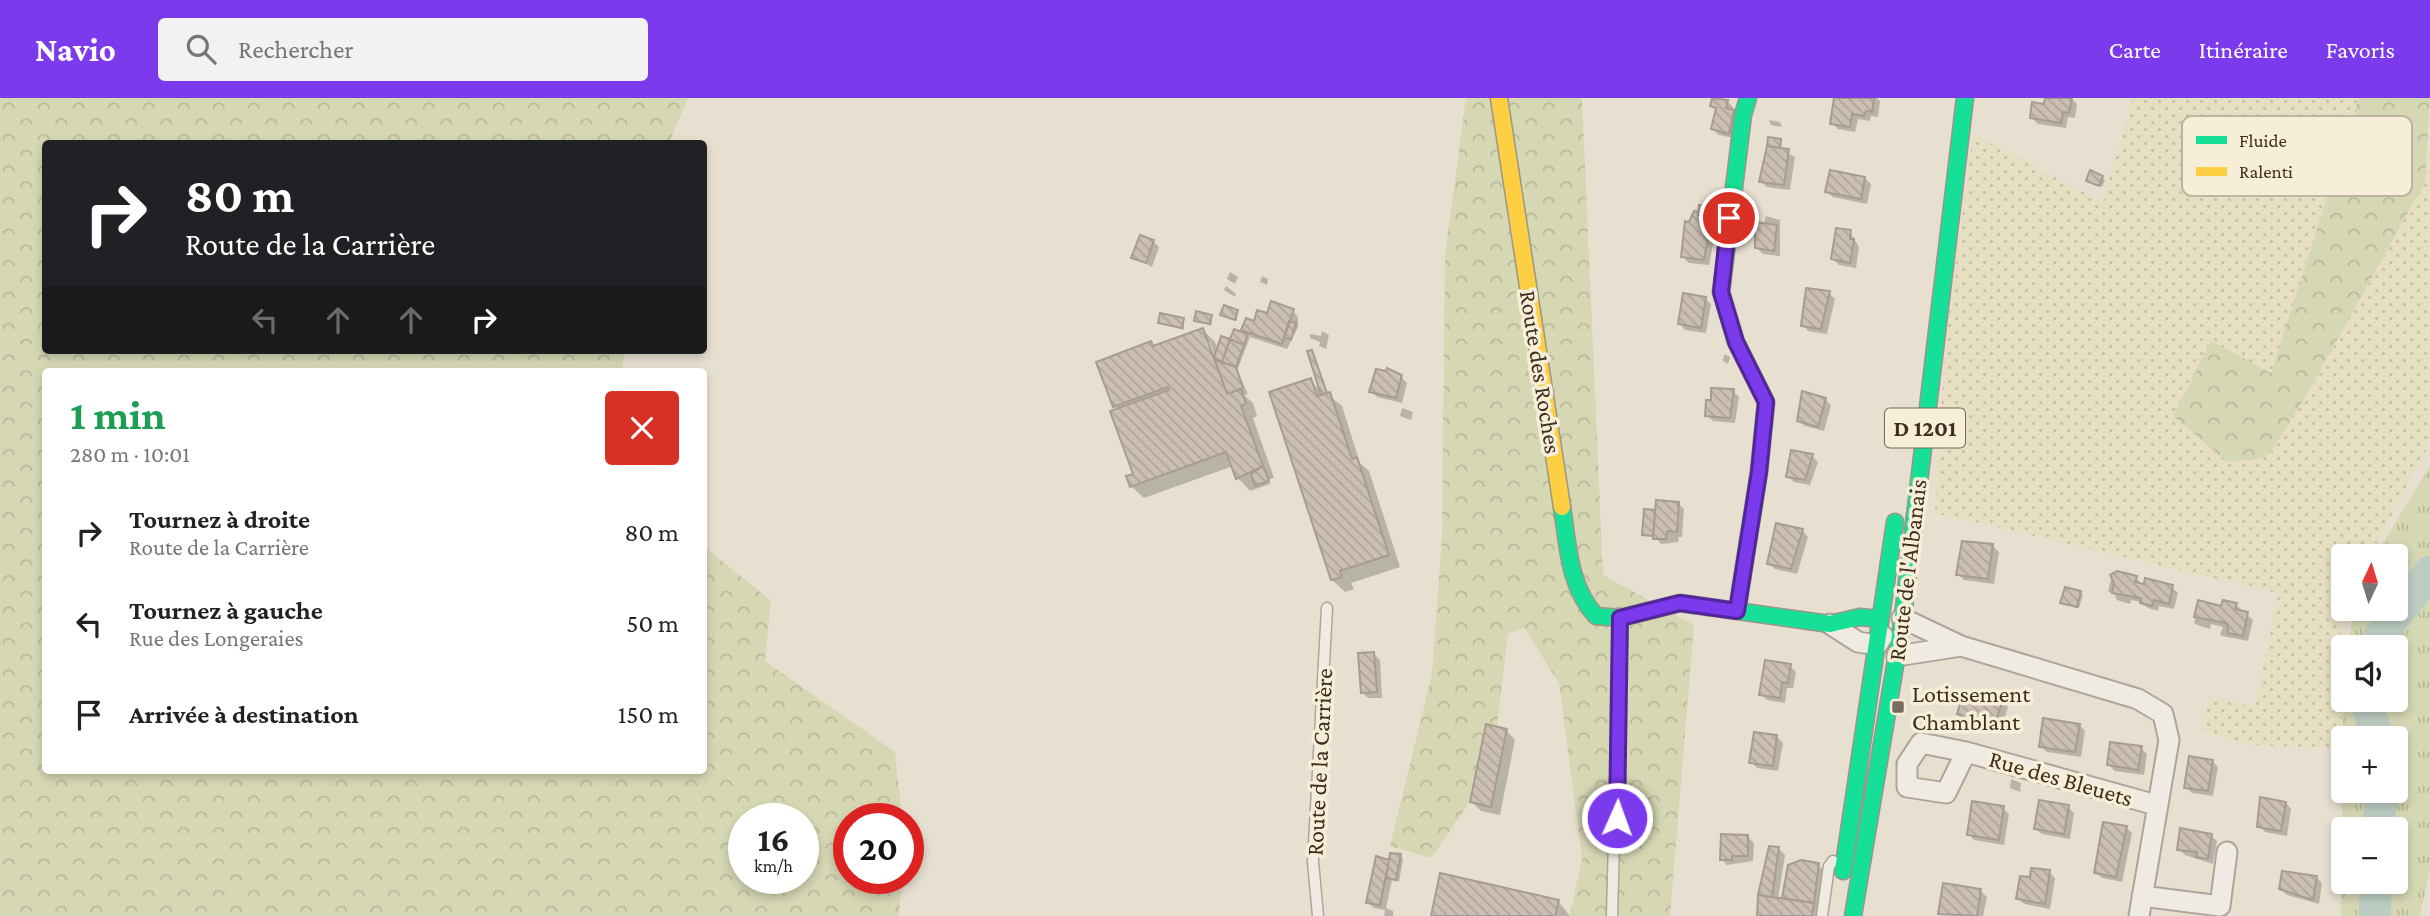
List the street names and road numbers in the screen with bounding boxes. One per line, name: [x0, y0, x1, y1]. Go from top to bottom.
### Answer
street label: Route des Roches: [1515, 288, 1567, 456]
road number: D 1201: [1885, 408, 1965, 448]
street label: Route de l'Albanais: [1882, 478, 1932, 662]
street label: Route de la Carrière: [1301, 668, 1337, 856]
street label: Rue des Bleuets: [1986, 745, 2136, 811]

